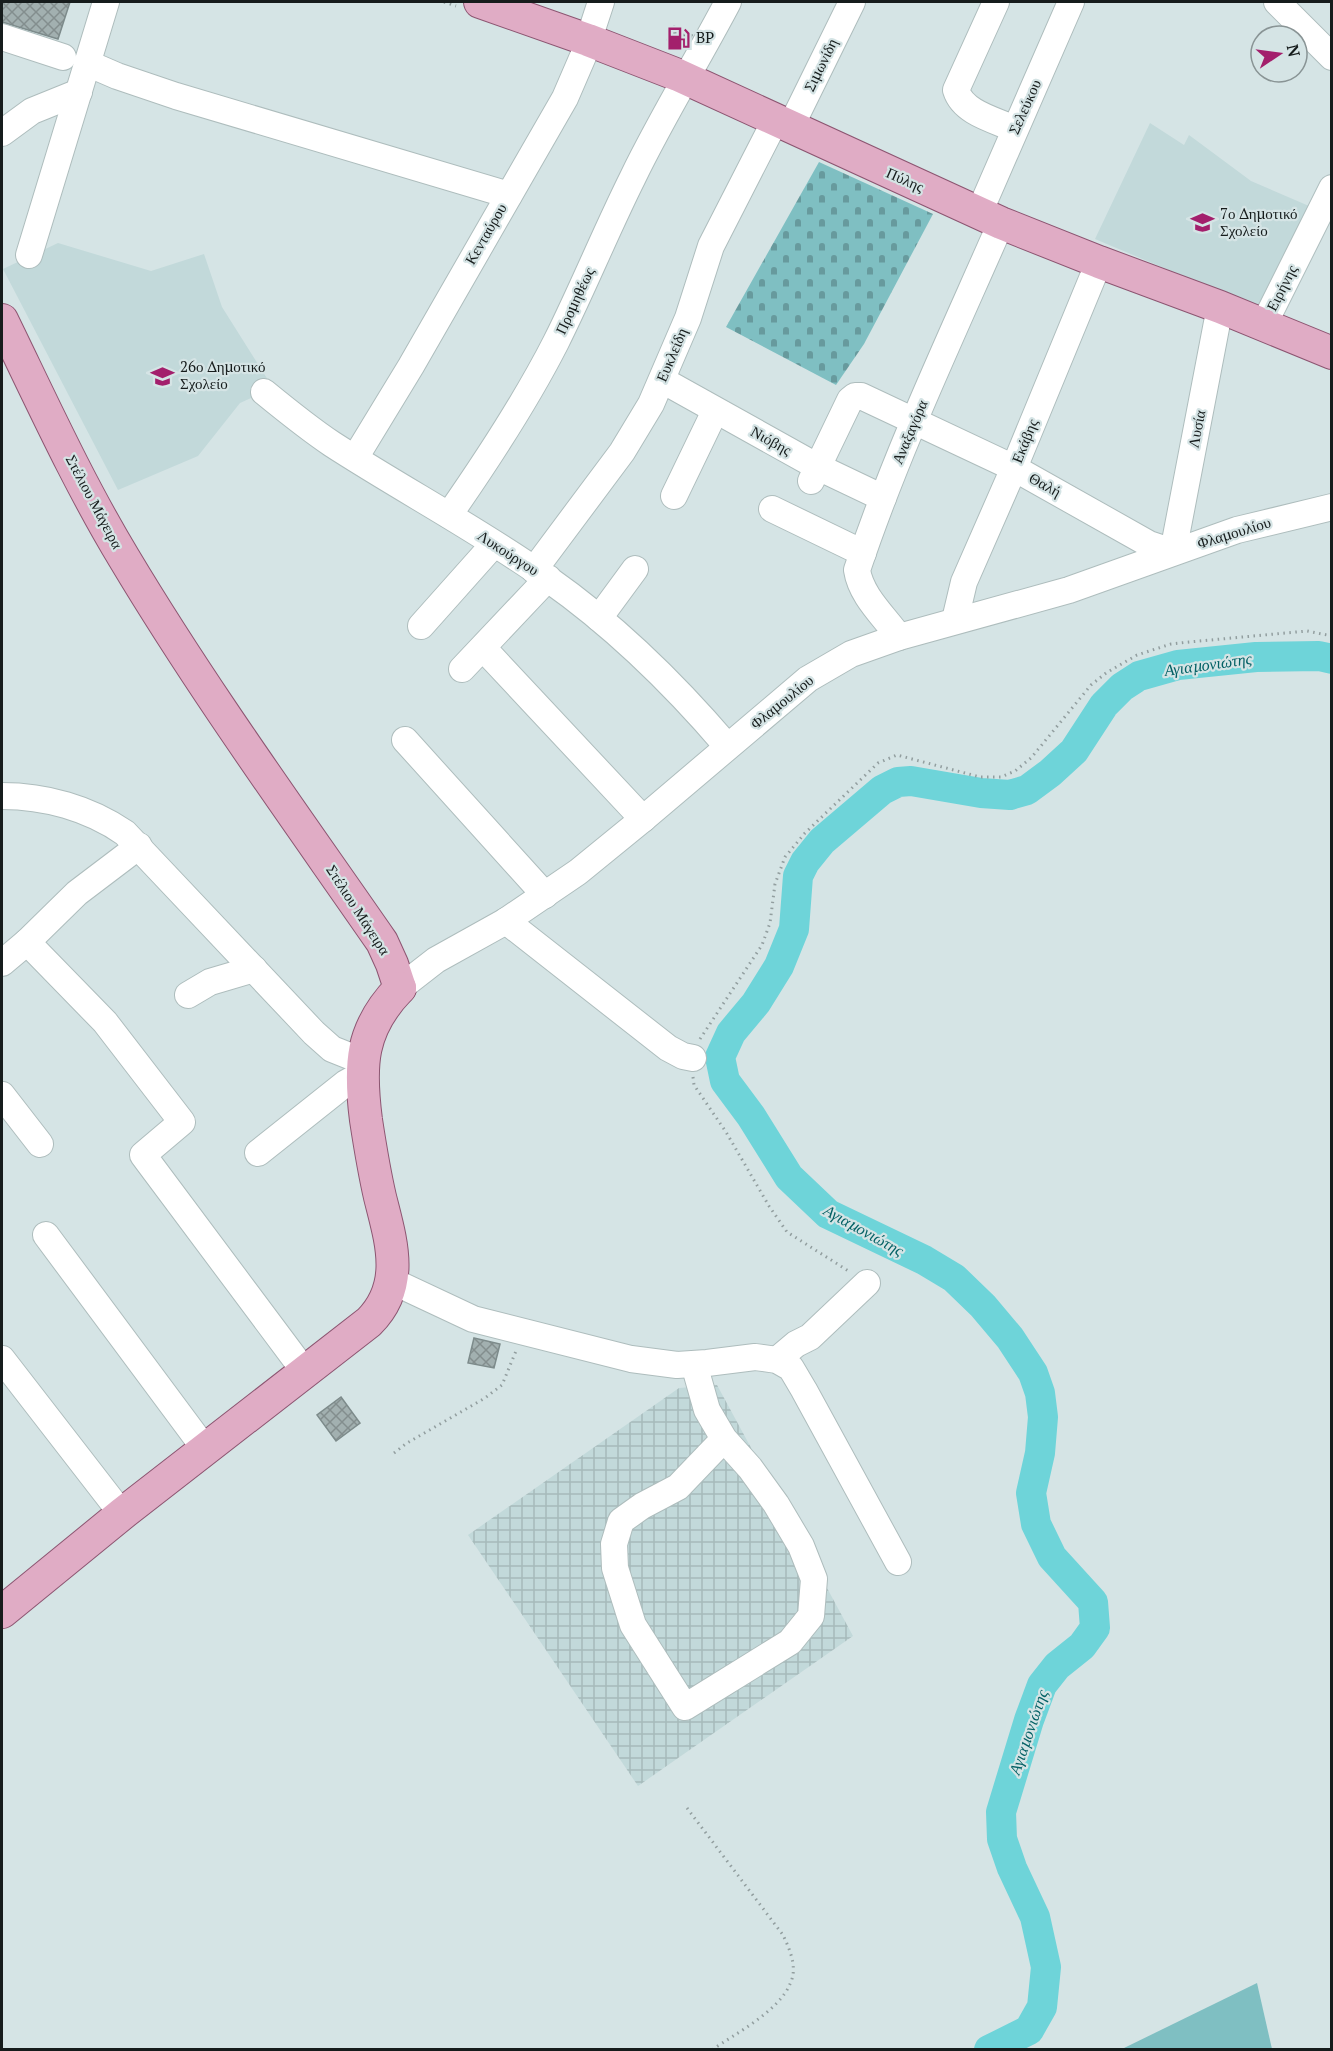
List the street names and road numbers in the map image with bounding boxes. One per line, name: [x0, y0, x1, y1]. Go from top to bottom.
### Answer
street label: Σιμωνίδη: [799, 34, 842, 95]
street label: Σελεύκου: [1003, 76, 1045, 137]
street label: Πύλης: [883, 162, 927, 196]
street label: Κενταύρου: [460, 199, 511, 268]
street label: Ειρήνης: [1261, 261, 1301, 314]
street label: Προμηθέως: [550, 264, 598, 337]
street label: Ευκλείδη: [651, 324, 691, 385]
street label: Αναξαγόρα: [887, 396, 932, 467]
street label: Λυσία: [1183, 408, 1210, 450]
street label: Εκάβης: [1006, 416, 1042, 466]
street label: Νιόβης: [747, 421, 796, 460]
street label: Στέλιου Μάγειρα: [62, 451, 128, 552]
street label: Θαλή: [1026, 467, 1065, 501]
street label: Φλαμουλίου: [1195, 511, 1273, 553]
street label: Λυκούργου: [474, 525, 543, 579]
street label: Φλαμουλίου: [746, 670, 817, 733]
street label: Στέλιου Μάγειρα: [322, 861, 396, 959]

